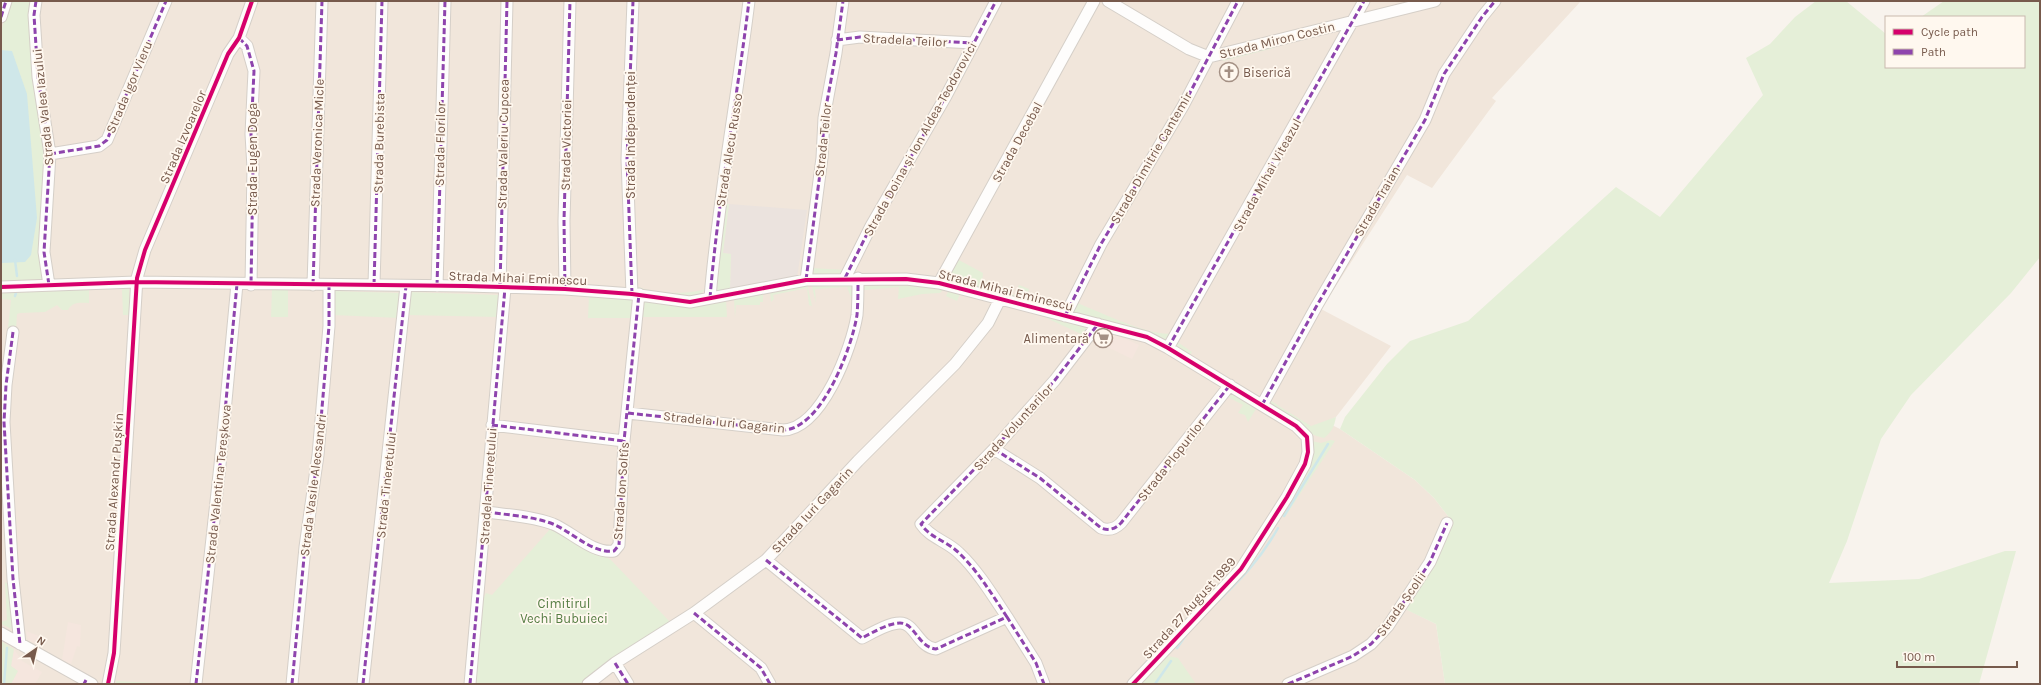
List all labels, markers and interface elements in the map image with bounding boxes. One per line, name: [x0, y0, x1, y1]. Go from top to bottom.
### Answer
legend: [1885, 16, 2025, 68]
street label: Strada Miron Costin: [1218, 18, 1336, 62]
text: Cycle path: [1921, 25, 1978, 39]
street label: Stradela Teilor: [862, 30, 948, 50]
street label: Strada Igor Vieru: [103, 39, 155, 135]
street label: Strada Doina și Ion Aldea-Teodorovici: [860, 39, 980, 239]
text: Path: [1921, 45, 1946, 59]
street label: Strada Valea Iazului: [29, 48, 57, 166]
church icon: Biserică: [1218, 61, 1240, 83]
place label: Biserică: [1243, 65, 1291, 80]
street label: Strada Independenței: [623, 71, 638, 199]
street label: Strada Veronica Micle: [307, 78, 327, 207]
street label: Strada Valeriu Cupcea: [494, 79, 512, 209]
street label: Strada Izvoarelor: [157, 88, 210, 186]
street label: Strada Dimitrie Cantemir: [1107, 89, 1195, 227]
street label: Strada Alecu Russo: [713, 92, 745, 208]
street label: Strada Burebista: [371, 93, 387, 193]
street label: Strada Victoriei: [558, 99, 574, 191]
street label: Strada Decebal: [989, 99, 1045, 185]
street label: Strada Florilor: [432, 102, 448, 186]
street label: Strada Teilor: [812, 102, 834, 178]
street label: Strada Eugen Doga: [245, 103, 260, 215]
street label: Strada Mihai Viteazul: [1230, 116, 1304, 234]
street label: Strada Traian: [1351, 163, 1403, 239]
street label: Strada Mihai Eminescu: [937, 266, 1075, 314]
street label: Strada Mihai Eminescu: [448, 268, 588, 288]
supermarket icon: Alimentară: [1092, 327, 1114, 349]
place label: Alimentară: [1023, 331, 1089, 346]
street label: Strada Voluntarilor: [970, 380, 1056, 474]
street label: Strada Valentina Tereșkova: [202, 404, 234, 564]
street label: Stradela Iuri Gagarin: [662, 408, 786, 436]
street label: Strada Alexandr Pușkin: [102, 412, 126, 552]
street label: Strada Vasile Alecsandri: [297, 413, 329, 557]
street label: Strada Plopurilor: [1134, 416, 1208, 504]
street label: Stradela Tineretului: [476, 427, 500, 545]
street label: Strada Tineretului: [373, 431, 399, 539]
street label: Strada Ion Soltîs: [610, 441, 632, 541]
street label: Strada Iuri Gagarin: [768, 464, 856, 556]
street label: Strada 27 August 1989: [1139, 554, 1239, 662]
street label: Strada Școlii: [1373, 569, 1429, 639]
park label: Cimitirul Vechi Bubuieci: [520, 596, 608, 626]
north arrow: [16, 629, 56, 669]
text: N: [34, 634, 48, 649]
scale bar: [1897, 643, 2017, 669]
text: 100 m: [1903, 650, 1935, 664]

